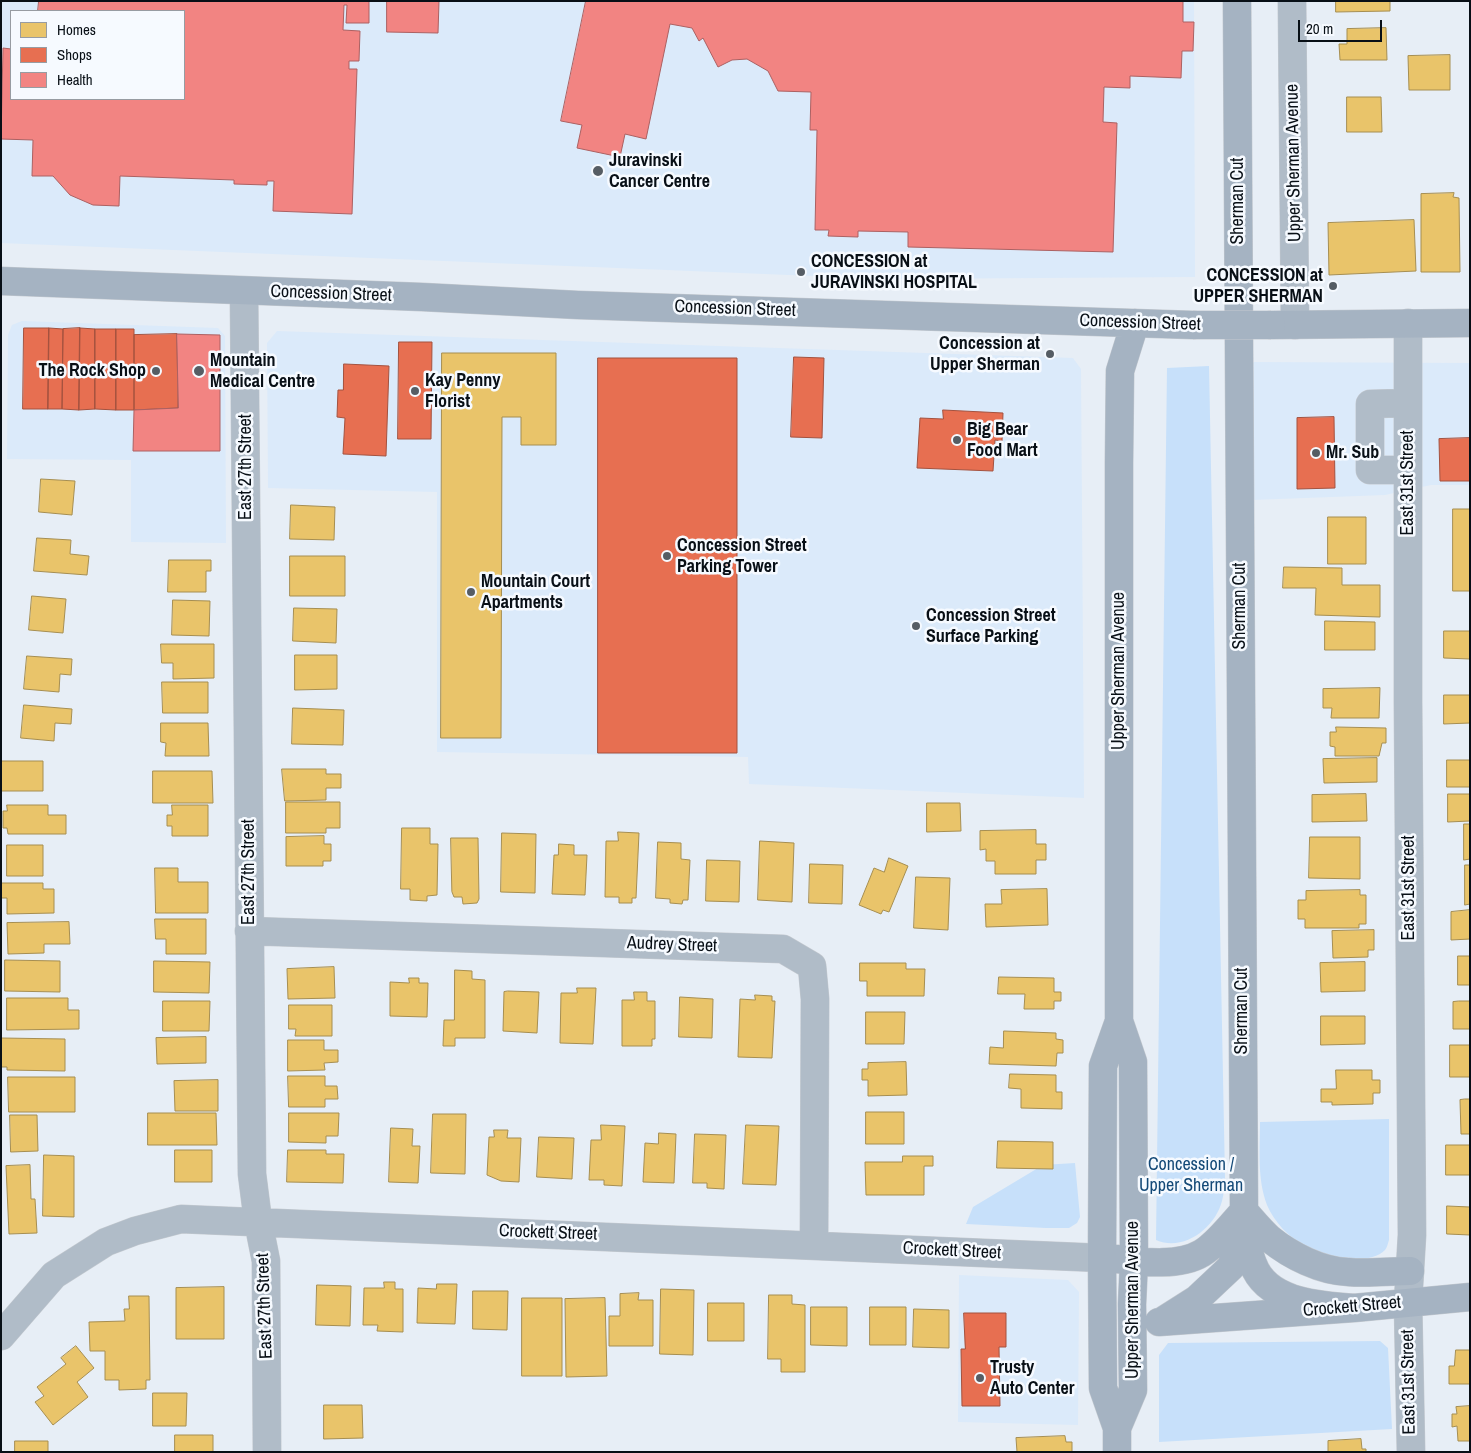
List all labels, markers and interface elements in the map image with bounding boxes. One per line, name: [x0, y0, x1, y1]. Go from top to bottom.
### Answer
legend: [10, 10, 185, 100]
scale bar: [1301, 10, 1385, 42]
text: 20 m: [1306, 18, 1333, 39]
text: Homes: [57, 19, 96, 40]
text: Shops: [57, 44, 92, 65]
text: Health: [57, 69, 93, 90]
street label: Upper Sherman Avenue: [1282, 84, 1306, 242]
place label: Juravinski Cancer Centre: [609, 150, 710, 192]
street label: Sherman Cut: [1227, 158, 1249, 244]
marker: Juravinski Cancer Centre: [591, 164, 605, 178]
place label: CONCESSION at JURAVINSKI HOSPITAL: [811, 251, 977, 294]
place label: CONCESSION at UPPER SHERMAN: [1193, 265, 1323, 308]
marker: CONCESSION at JURAVINSKI HOSPITAL: [795, 266, 807, 278]
marker: CONCESSION at UPPER SHERMAN: [1327, 280, 1339, 292]
street label: Concession Street: [270, 281, 392, 307]
street label: Concession Street: [674, 296, 796, 322]
street label: Concession Street: [1079, 310, 1201, 336]
place label: Concession at Upper Sherman: [930, 333, 1040, 376]
marker: Concession at Upper Sherman: [1044, 348, 1056, 360]
place label: Mountain Medical Centre: [210, 350, 315, 392]
place label: The Rock Shop: [39, 360, 146, 382]
marker: Mountain Medical Centre: [192, 364, 206, 378]
marker: The Rock Shop: [150, 365, 162, 377]
place label: Kay Penny Florist: [425, 370, 500, 412]
marker: Kay Penny Florist: [409, 385, 421, 397]
street label: East 27th Street: [235, 414, 257, 520]
place label: Big Bear Food Mart: [967, 419, 1038, 462]
street label: East 31st Street: [1397, 430, 1419, 536]
marker: Big Bear Food Mart: [951, 434, 963, 446]
place label: Mr. Sub: [1326, 442, 1379, 464]
marker: Mr. Sub: [1310, 447, 1322, 459]
place label: Concession Street Parking Tower: [677, 535, 807, 578]
marker: Concession Street Parking Tower: [661, 550, 673, 562]
street label: Sherman Cut: [1229, 563, 1251, 649]
place label: Mountain Court Apartments: [481, 571, 590, 614]
marker: Mountain Court Apartments: [465, 586, 477, 598]
street label: Upper Sherman Avenue: [1108, 592, 1130, 750]
place label: Concession Street Surface Parking: [926, 605, 1056, 648]
marker: Concession Street Surface Parking: [910, 620, 922, 632]
street label: East 27th Street: [238, 819, 260, 925]
street label: East 31st Street: [1398, 835, 1420, 941]
street label: Audrey Street: [627, 933, 717, 957]
street label: Sherman Cut: [1231, 968, 1253, 1054]
park label: Concession / Upper Sherman: [1139, 1154, 1243, 1196]
street label: Crockett Street: [498, 1220, 598, 1246]
street label: Upper Sherman Avenue: [1122, 1221, 1144, 1379]
street label: Crockett Street: [902, 1238, 1002, 1264]
street label: East 27th Street: [252, 1253, 278, 1359]
street label: Crockett Street: [1302, 1292, 1402, 1322]
street label: East 31st Street: [1397, 1329, 1421, 1435]
place label: Trusty Auto Center: [990, 1357, 1074, 1400]
marker: Trusty Auto Center: [974, 1372, 986, 1384]

